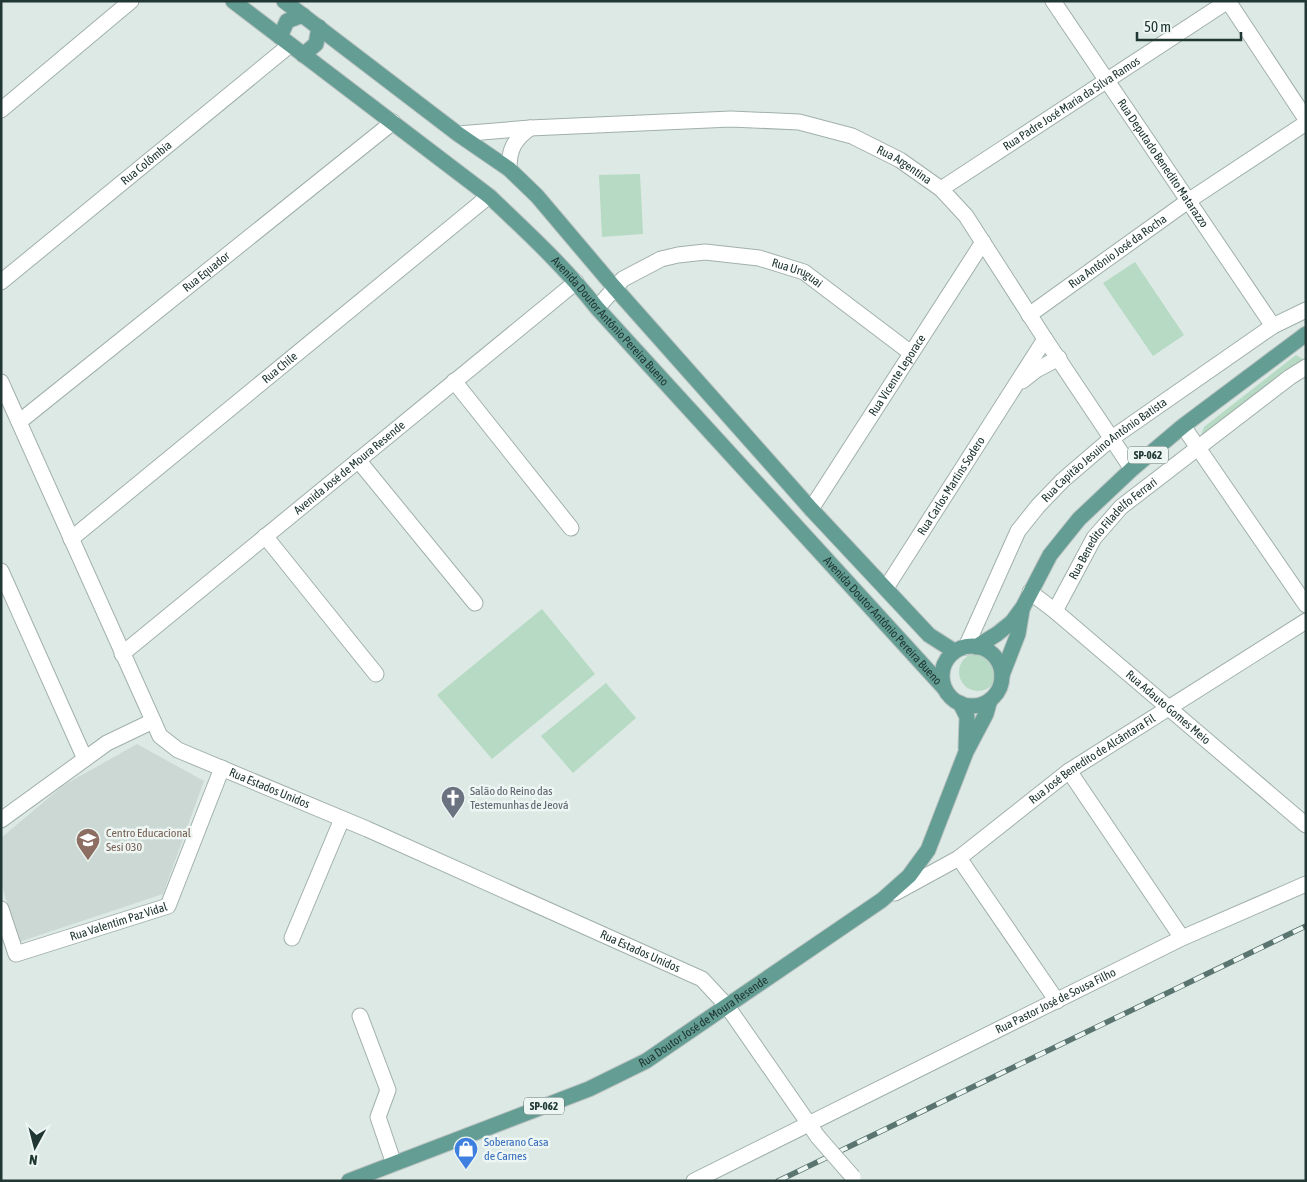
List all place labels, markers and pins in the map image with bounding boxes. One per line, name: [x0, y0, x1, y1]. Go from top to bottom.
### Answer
place label: Salão do Reino das Testemunhas de Jeová: [470, 784, 569, 812]
church icon: Salão do Reino das Testemunhas de Jeová: [440, 785, 466, 819]
place label: Centro Educacional Sesi 030: [106, 826, 192, 854]
school or university icon: Centro Educacional Sesi 030: [75, 827, 101, 861]
place label: Soberano Casa de Carnes: [484, 1135, 549, 1163]
shop icon: Soberano Casa de Carnes: [453, 1136, 479, 1170]

